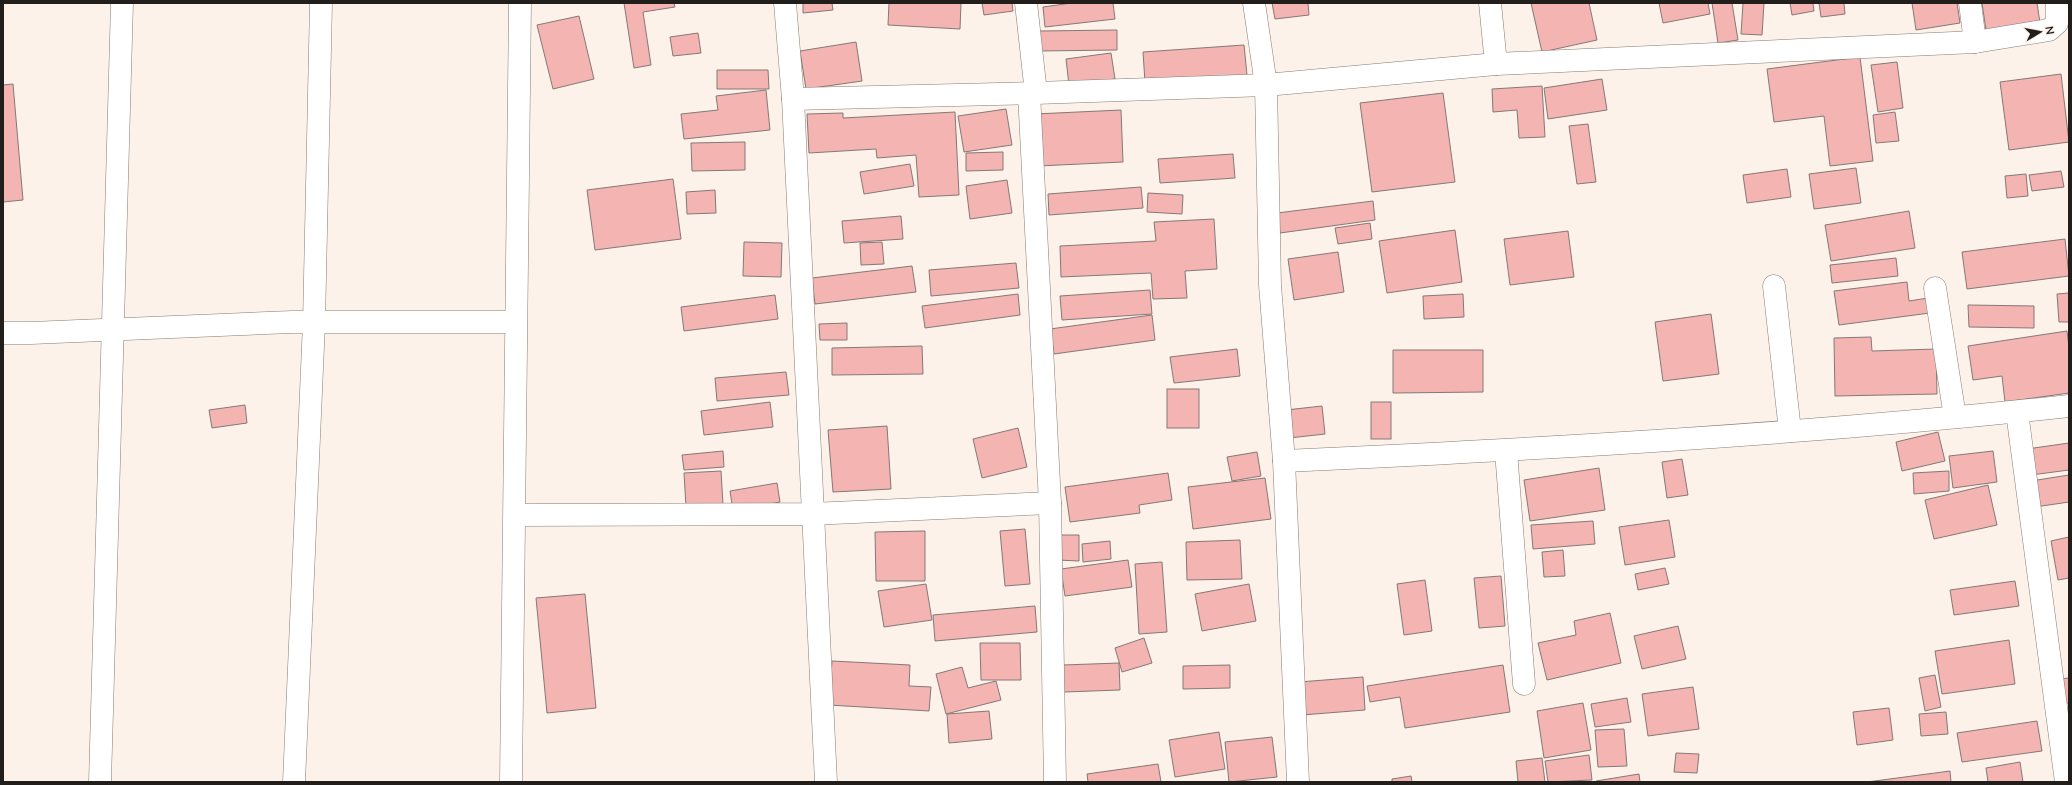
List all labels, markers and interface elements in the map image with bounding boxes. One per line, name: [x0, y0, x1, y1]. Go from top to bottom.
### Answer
north arrow: [2020, 12, 2060, 52]
text: N: [2041, 25, 2057, 36]

